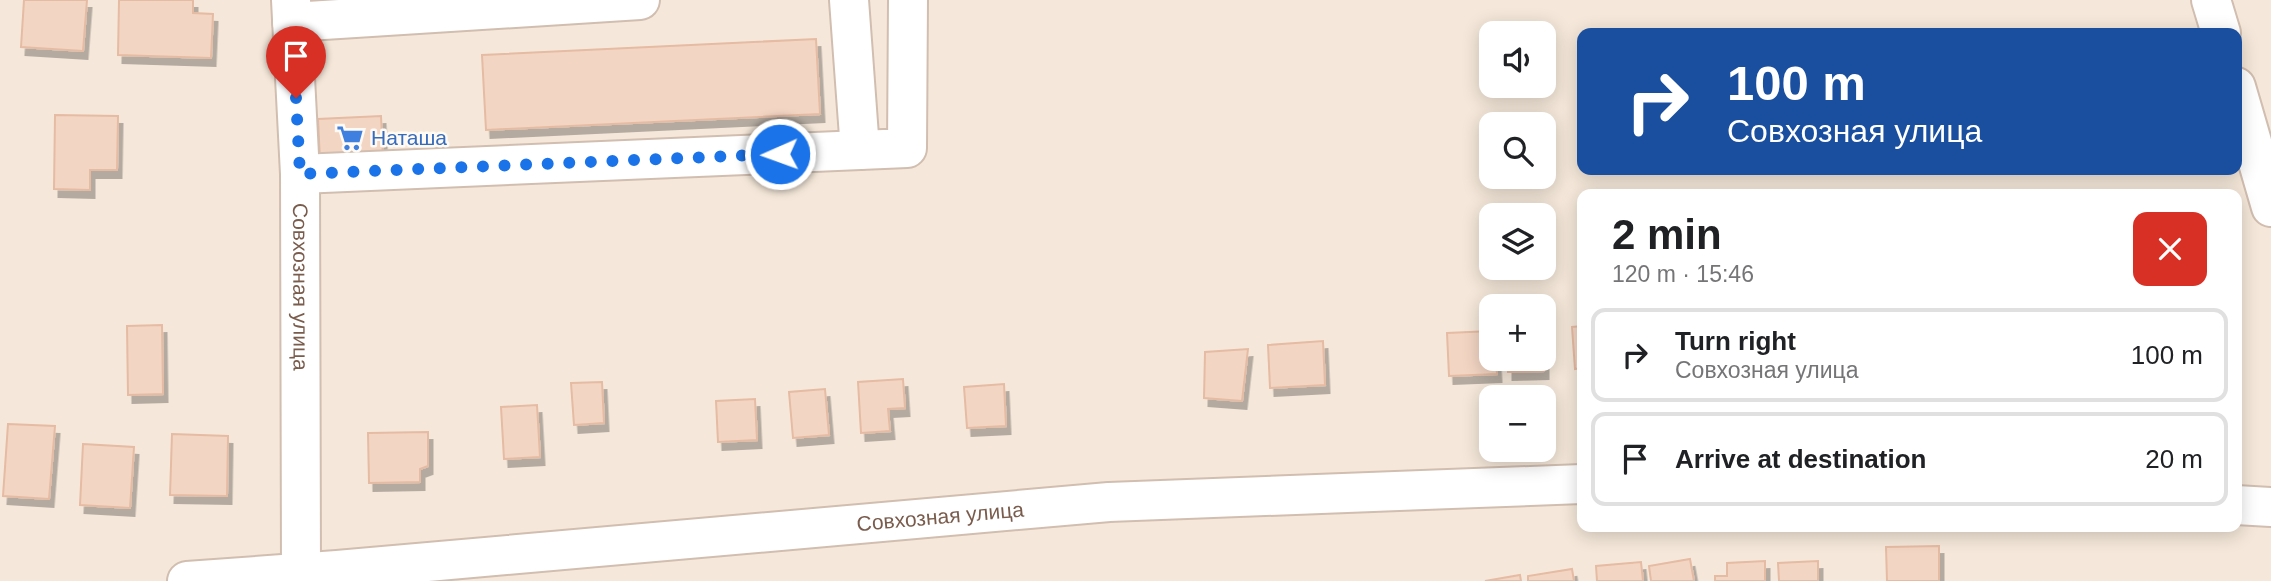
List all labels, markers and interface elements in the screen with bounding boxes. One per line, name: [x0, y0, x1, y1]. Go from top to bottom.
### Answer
map controls: [1479, 21, 1556, 462]
button: sound: [1479, 21, 1556, 98]
pin: [266, 26, 326, 98]
icon: arrive: [277, 37, 315, 75]
icon: right: [1612, 56, 1703, 147]
text: 100 m: [1727, 56, 1866, 110]
button: search: [1479, 112, 1556, 189]
text: Совхозная улица: [1727, 113, 1982, 149]
position arrow: [743, 117, 817, 191]
supermarket icon: Наташа: [335, 123, 365, 153]
place label: Наташа: [371, 126, 447, 149]
street label: Совхозная улица: [289, 203, 312, 371]
button: layers: [1479, 203, 1556, 280]
text: 2 min: [1612, 211, 1722, 258]
button: close: [2133, 212, 2207, 286]
text: 120 m · 15:46: [1612, 261, 1754, 287]
button: +: [1479, 294, 1556, 371]
text: Turn right: [1675, 326, 1796, 356]
icon: right: [1616, 336, 1654, 374]
text: 100 m: [2131, 340, 2203, 370]
text: Совхозная улица: [1675, 357, 1859, 383]
button: −: [1479, 385, 1556, 462]
icon: arrive: [1616, 440, 1654, 478]
text: Arrive at destination: [1675, 444, 1926, 474]
text: 20 m: [2145, 444, 2203, 474]
street label: Совхозная улица: [856, 498, 1025, 535]

